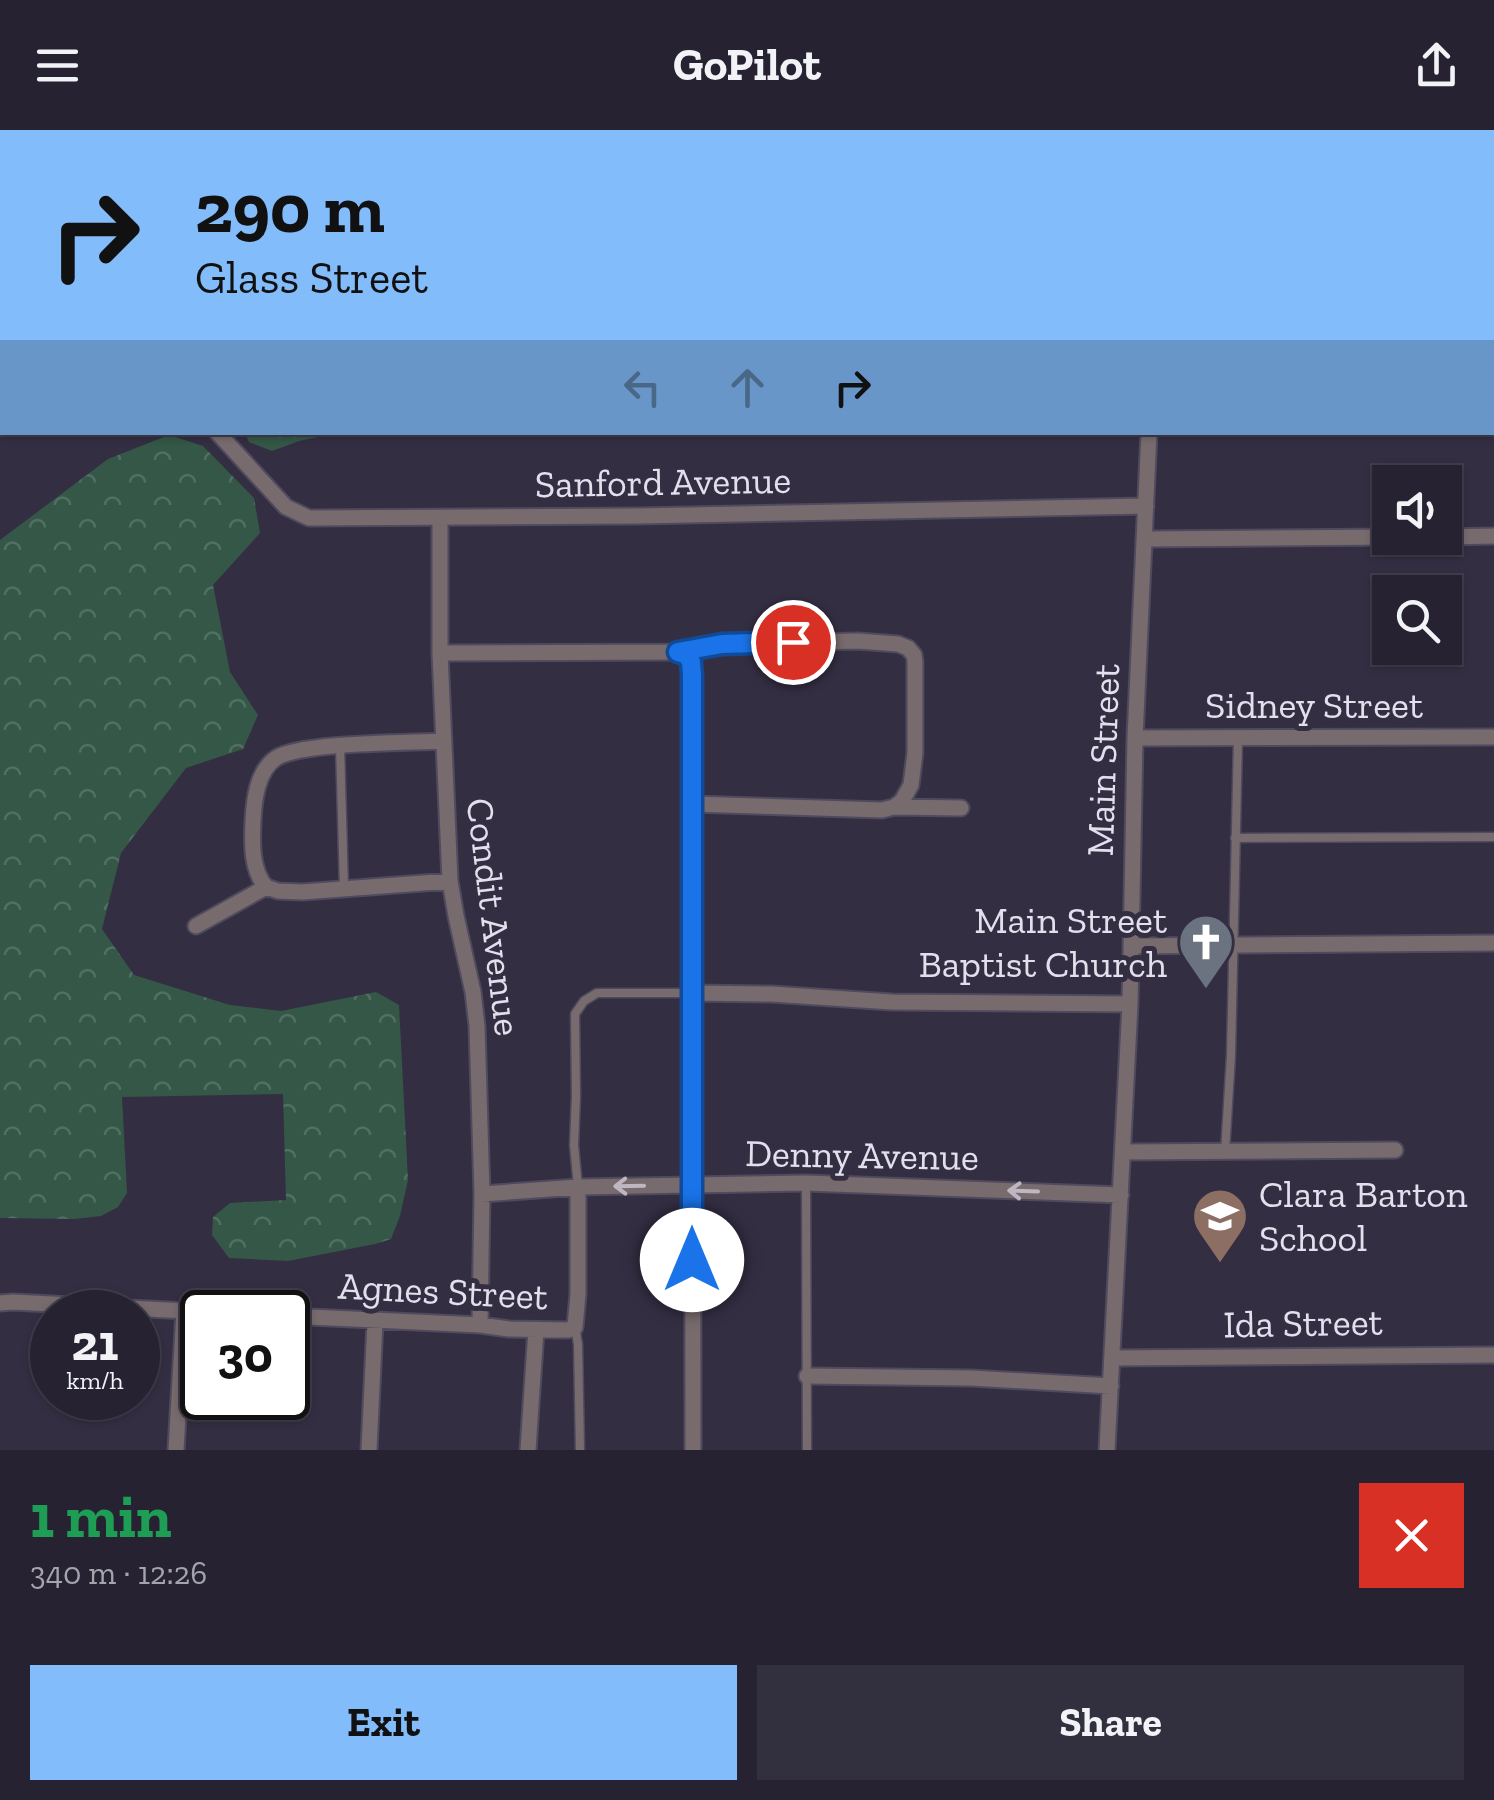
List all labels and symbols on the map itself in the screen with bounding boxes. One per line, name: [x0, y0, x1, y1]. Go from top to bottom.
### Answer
street label: Sanford Avenue: [534, 457, 792, 507]
pin: [751, 600, 836, 685]
street label: Main Street: [1077, 663, 1129, 857]
street label: Sidney Street: [1205, 682, 1423, 728]
street label: Condit Avenue: [457, 795, 531, 1039]
place label: Main Street Baptist Church: [919, 897, 1167, 987]
church icon: Main Street Baptist Church: [1176, 912, 1236, 991]
street label: Denny Avenue: [745, 1130, 979, 1180]
place label: Clara Barton School: [1259, 1171, 1468, 1261]
one-way arrow: [613, 1176, 646, 1196]
one-way arrow: [1008, 1182, 1040, 1201]
school or university icon: Clara Barton School: [1190, 1186, 1250, 1265]
position arrow: [640, 1208, 744, 1312]
street label: Agnes Street: [337, 1263, 549, 1319]
speed limit sign: 30: [180, 1290, 310, 1420]
street label: Ida Street: [1223, 1299, 1383, 1347]

